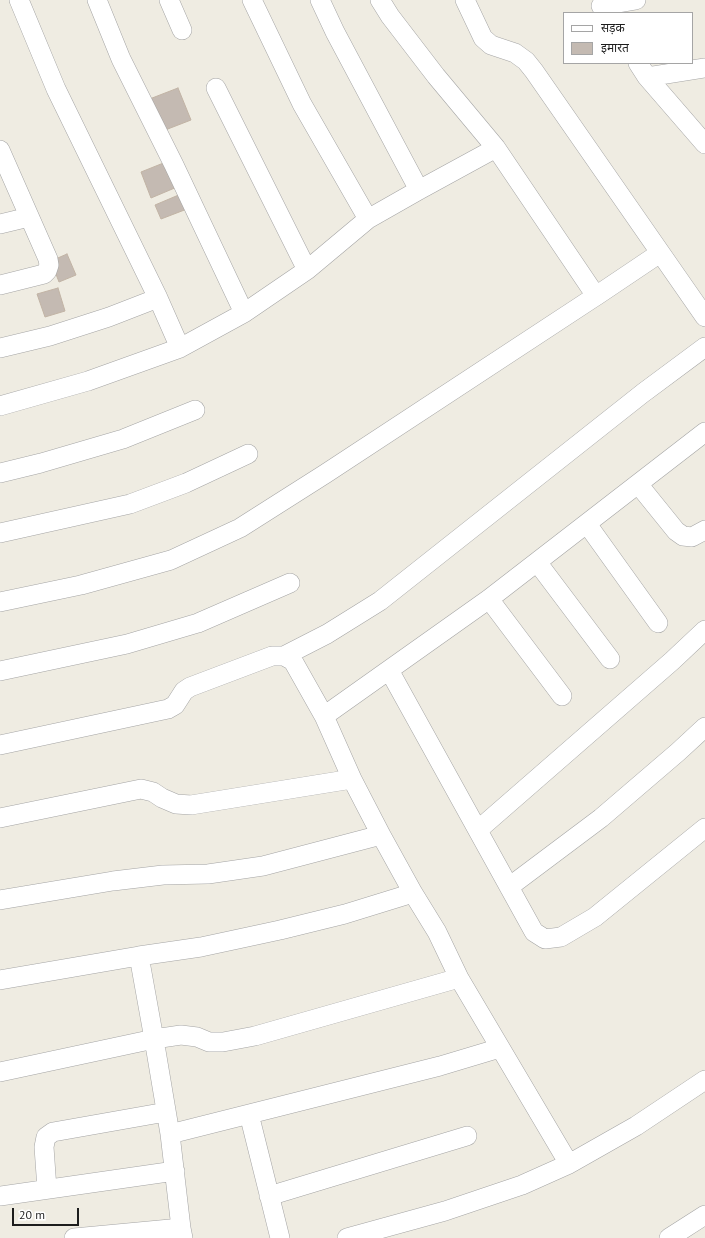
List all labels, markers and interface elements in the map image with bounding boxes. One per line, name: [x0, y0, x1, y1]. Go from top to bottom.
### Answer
legend: [563, 12, 693, 64]
text: सड़क: [601, 20, 625, 35]
text: इमारत: [601, 40, 629, 55]
scale bar: [14, 1200, 81, 1226]
text: 20 m: [19, 1207, 45, 1222]

